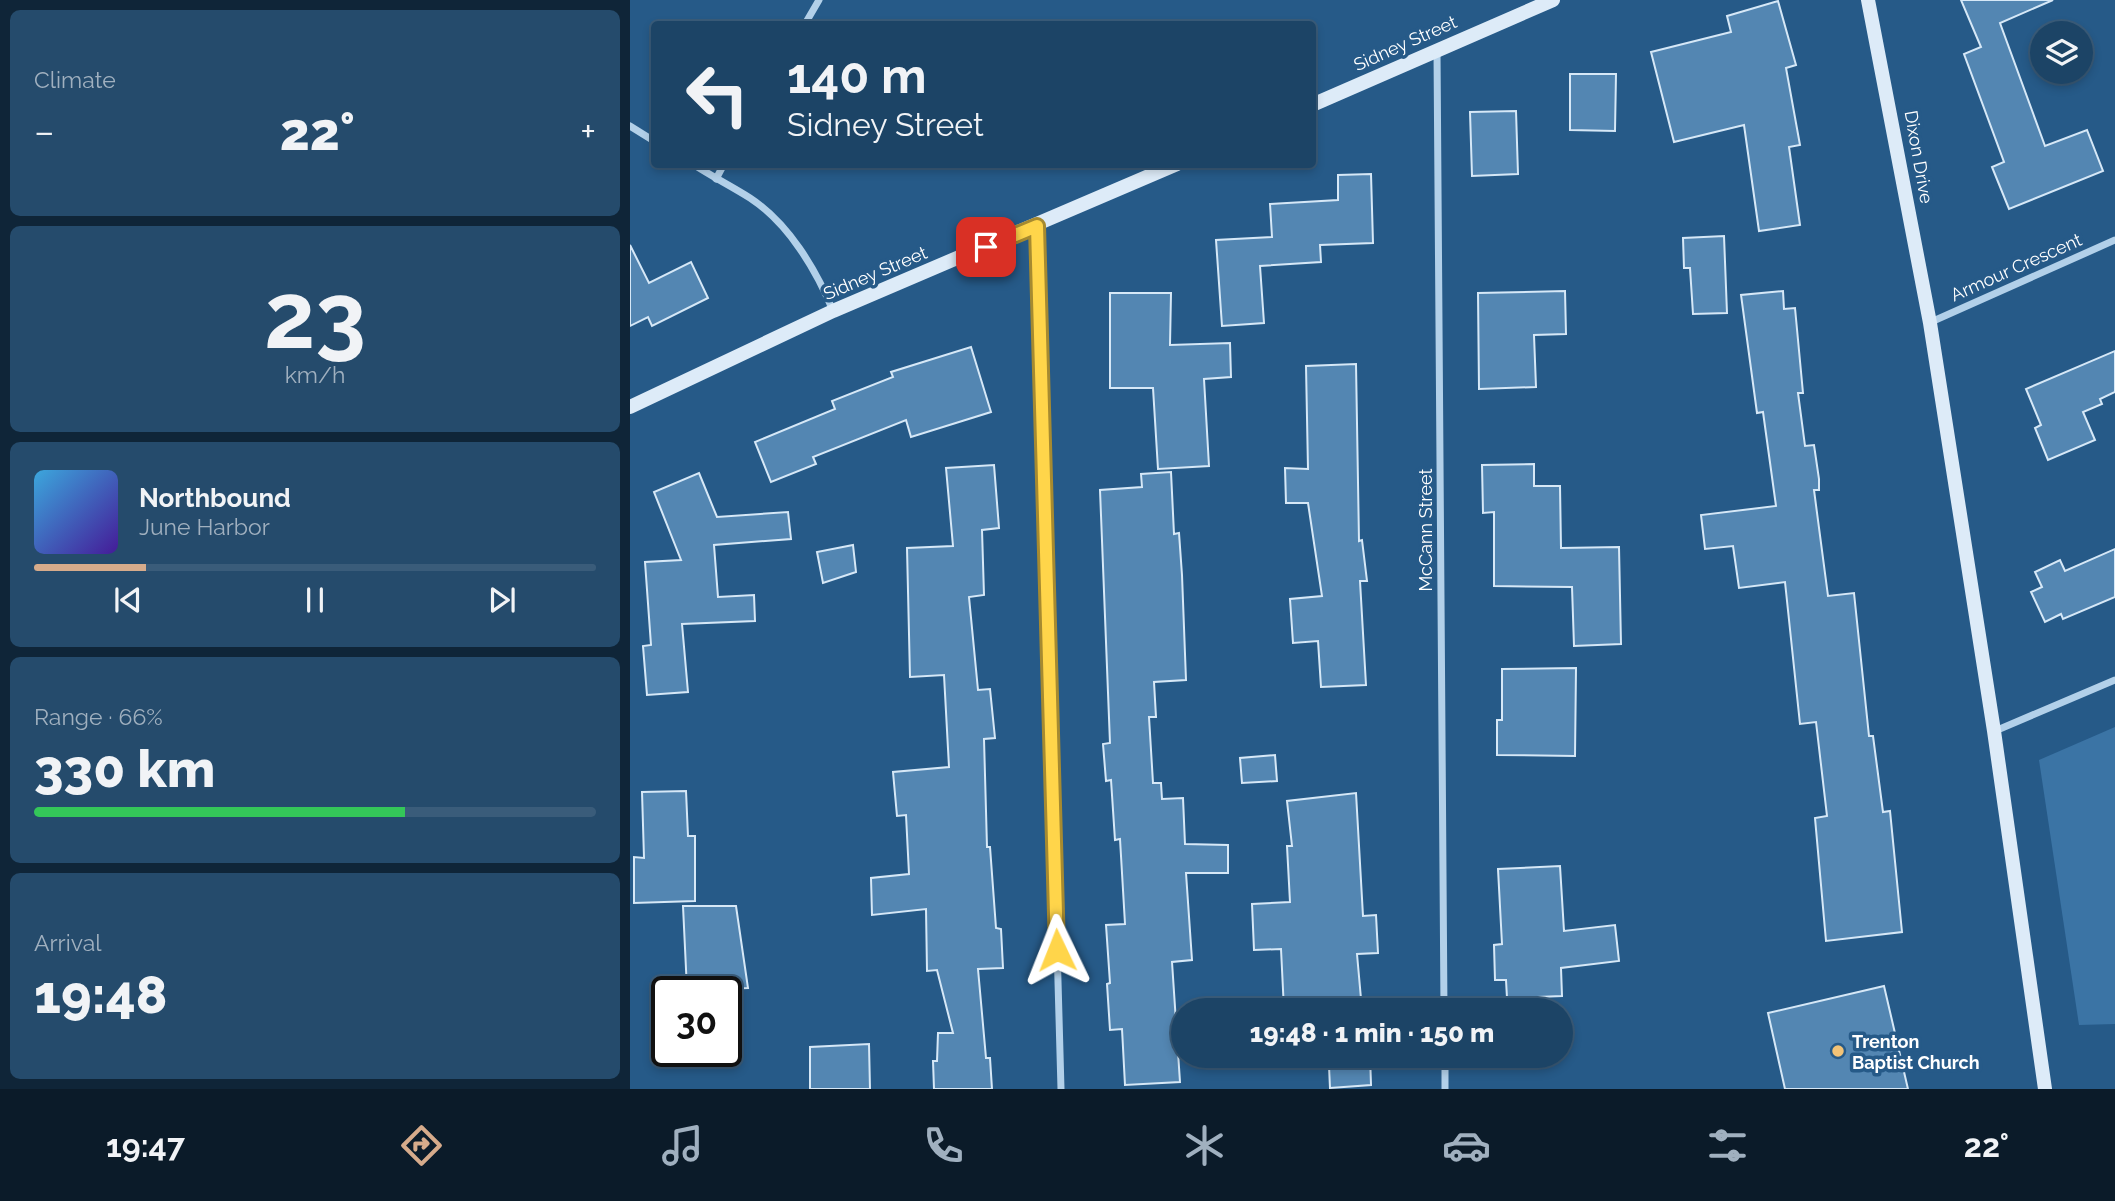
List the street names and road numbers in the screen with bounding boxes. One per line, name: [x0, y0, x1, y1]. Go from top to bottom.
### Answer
street label: Sidney Street: [1350, 11, 1460, 75]
street label: Dixon Drive: [1900, 109, 1938, 206]
street label: Armour Crescent: [1947, 229, 2085, 305]
street label: Sidney Street: [820, 242, 930, 304]
street label: McCann Street: [1415, 468, 1436, 592]

